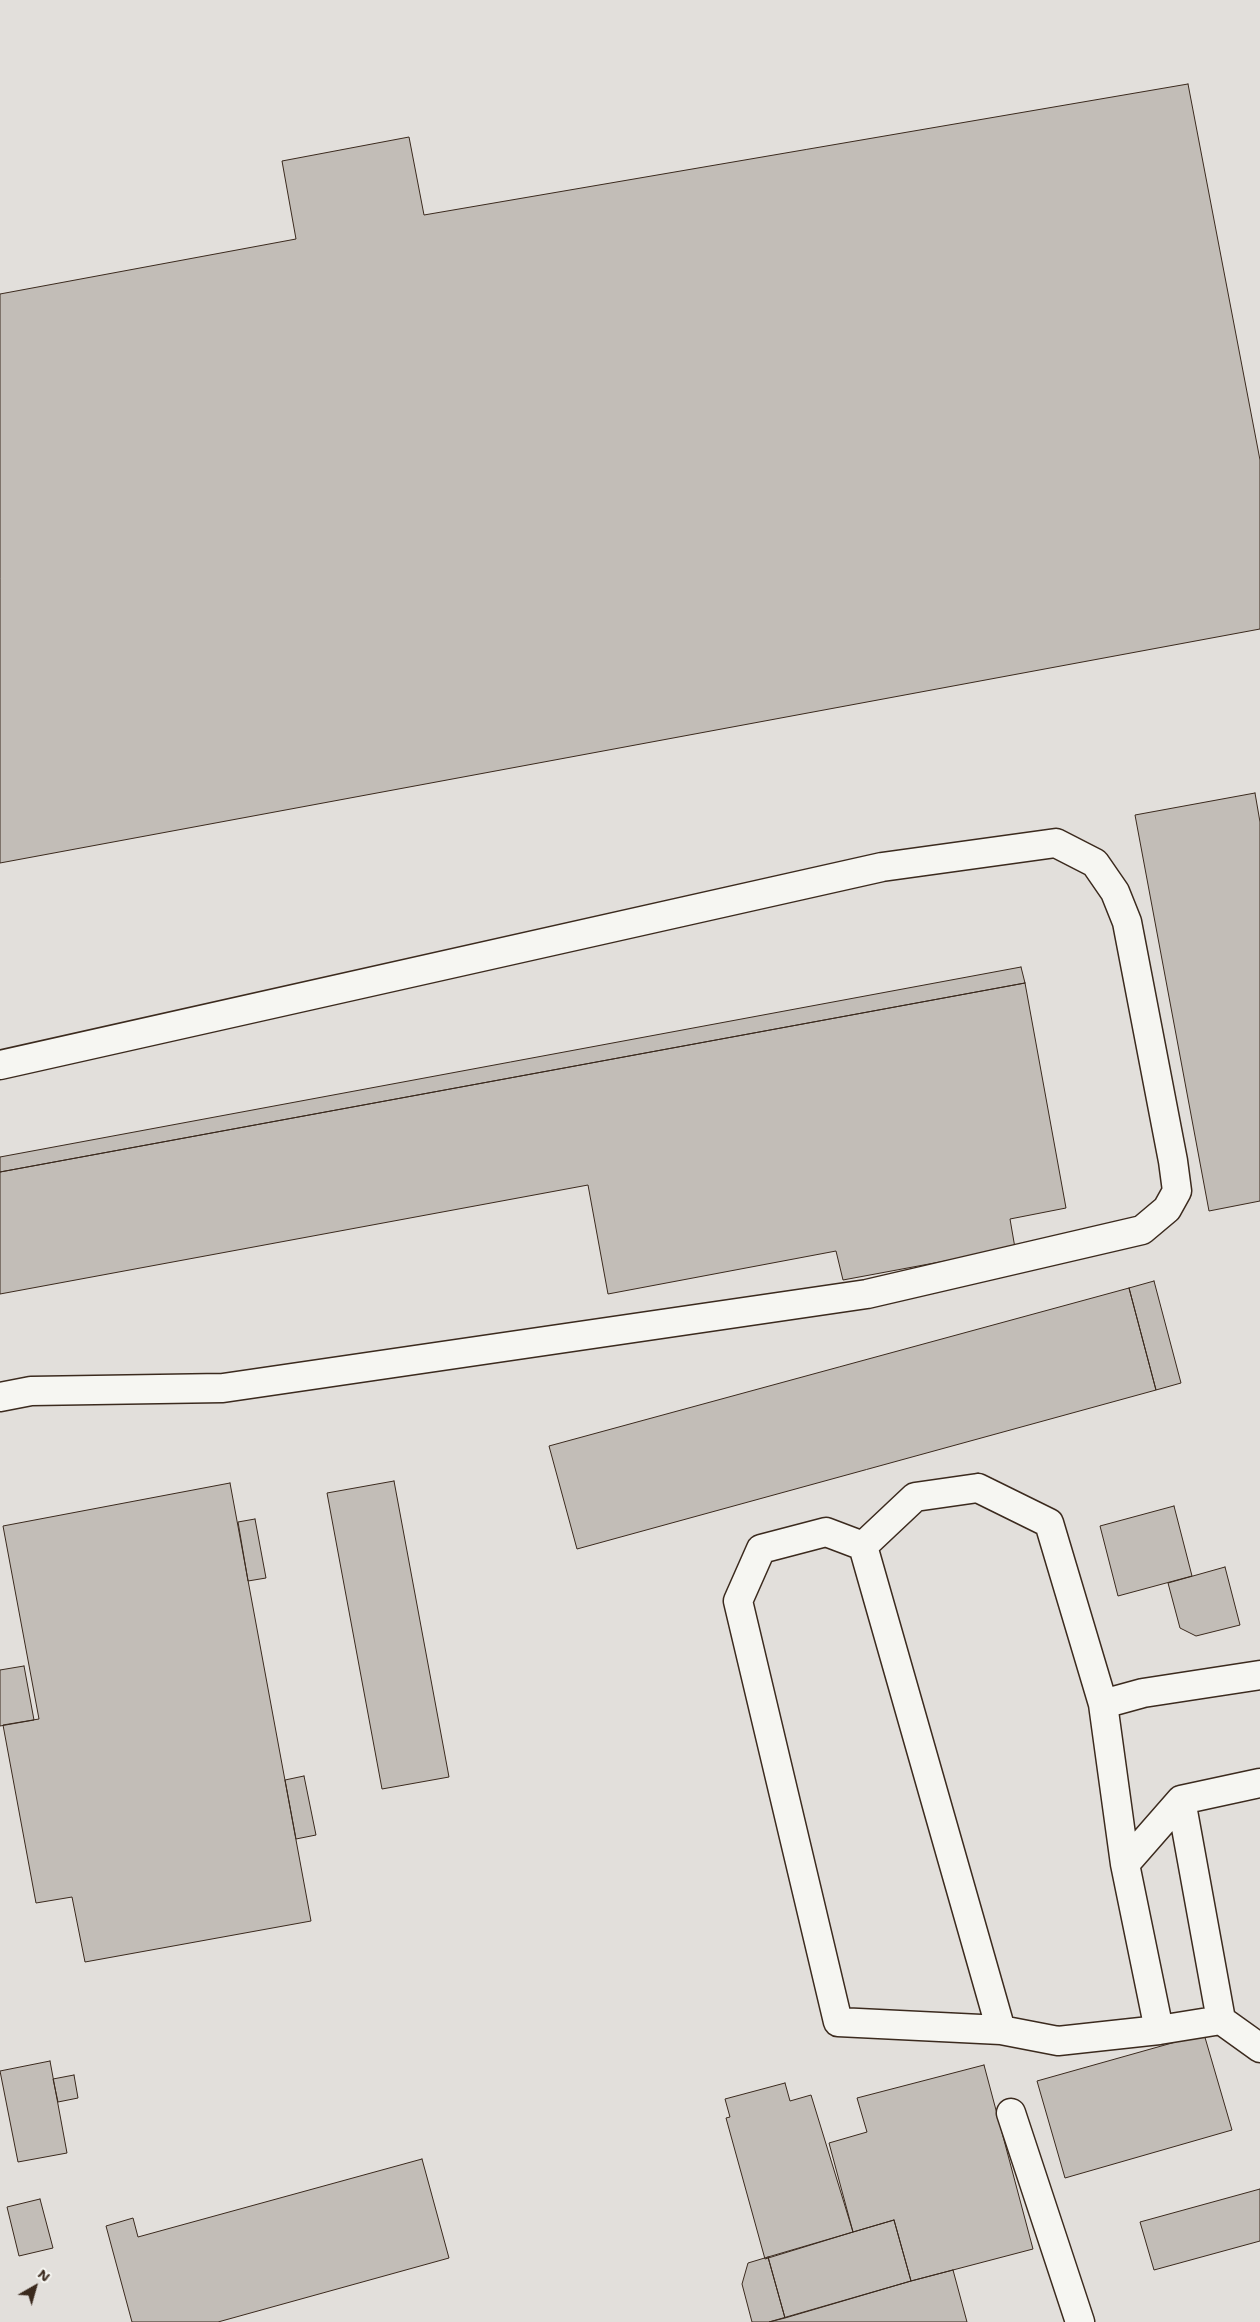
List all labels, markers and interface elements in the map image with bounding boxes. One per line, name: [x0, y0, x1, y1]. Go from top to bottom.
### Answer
north arrow: [10, 2262, 60, 2312]
text: N: [34, 2265, 54, 2286]

